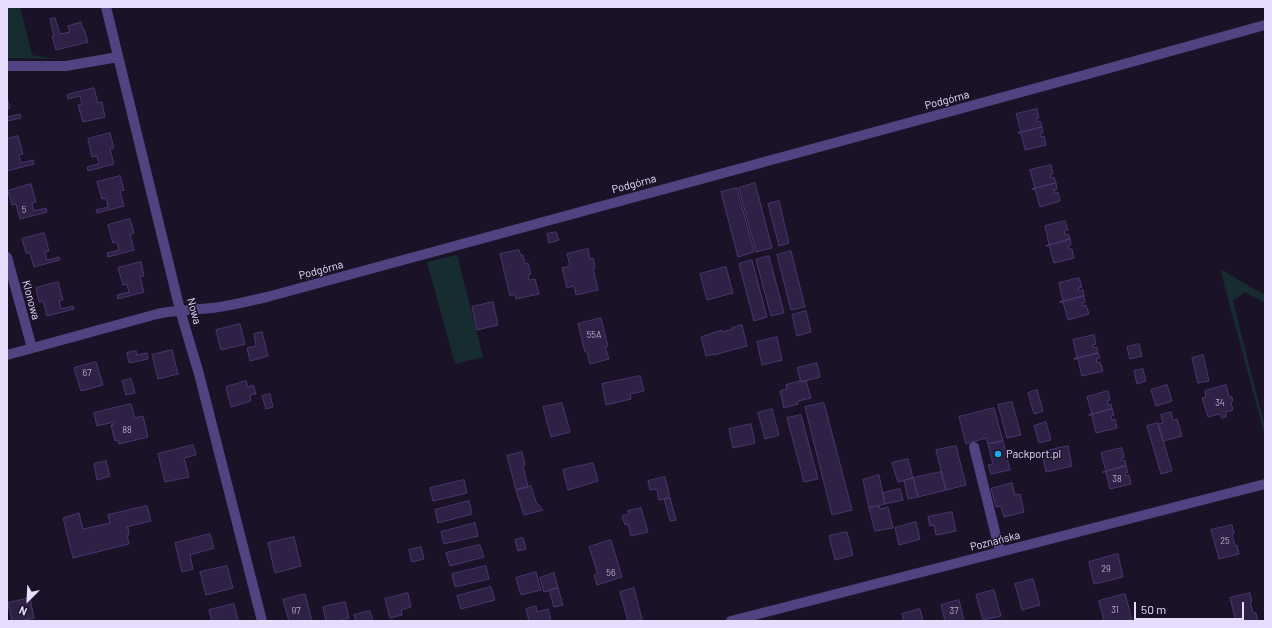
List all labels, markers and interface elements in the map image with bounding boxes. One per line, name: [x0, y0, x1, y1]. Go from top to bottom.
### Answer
street label: Podgórna: [923, 88, 971, 112]
street label: Podgórna: [610, 172, 658, 196]
house number: 5: [22, 205, 26, 215]
street label: Podgórna: [297, 258, 345, 282]
street label: Klonowa: [19, 279, 43, 321]
street label: Nowa: [184, 296, 204, 326]
house number: 55A: [587, 330, 601, 340]
house number: 67: [83, 368, 91, 378]
house number: 34: [1215, 398, 1225, 408]
house number: 88: [122, 425, 132, 435]
place label: Packport.pl: [1006, 447, 1061, 461]
marker: Packport.pl: [993, 449, 1003, 459]
house number: 38: [1112, 474, 1122, 484]
street label: Poznańska: [969, 528, 1021, 554]
house number: 25: [1220, 536, 1230, 546]
house number: 29: [1101, 564, 1111, 574]
house number: 56: [606, 568, 616, 578]
north arrow: [8, 580, 48, 620]
scale bar: [1136, 594, 1246, 620]
text: 50 m: [1141, 602, 1166, 616]
text: N: [17, 604, 29, 619]
house number: 31: [1111, 605, 1119, 615]
house number: 97: [292, 606, 300, 616]
house number: 37: [950, 606, 958, 616]

